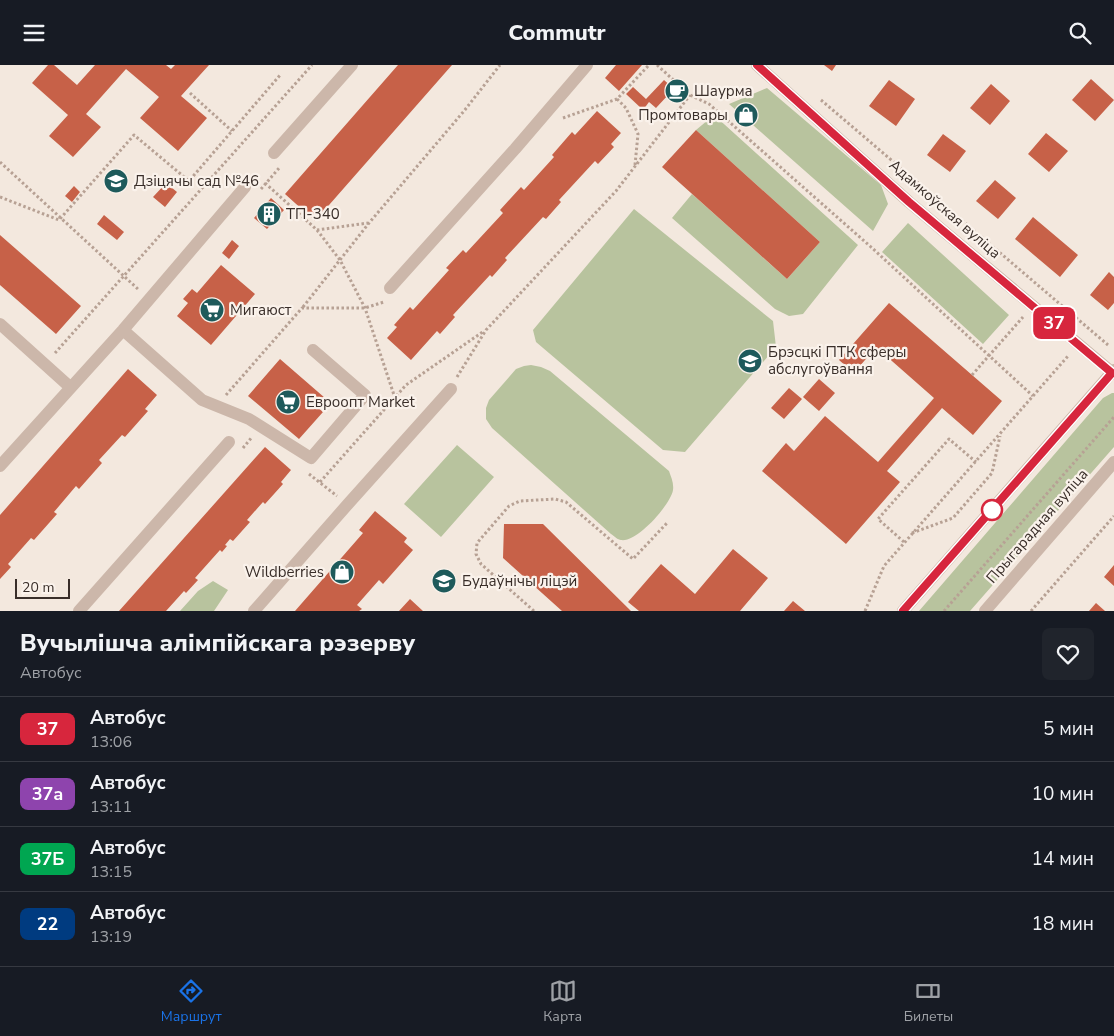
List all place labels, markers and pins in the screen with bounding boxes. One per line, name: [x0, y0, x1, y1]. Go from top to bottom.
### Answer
cafe icon: Шаурма: [664, 78, 690, 104]
place label: Шаурма: [694, 81, 753, 101]
shop icon: Промтовары: [733, 102, 759, 128]
place label: Промтовары: [638, 105, 728, 125]
school or university icon: Дзіцячы сад №46: [103, 168, 129, 194]
place label: Дзіцячы сад №46: [134, 171, 259, 191]
building icon: ТП-340: [256, 201, 282, 227]
place label: ТП-340: [286, 204, 340, 224]
supermarket icon: Мигаюст: [199, 297, 225, 323]
place label: Мигаюст: [230, 300, 292, 320]
place label: Брэсцкі ПТК сферы абслугоўвання: [768, 342, 906, 379]
school or university icon: Брэсцкі ПТК сферы абслугоўвання: [737, 348, 763, 374]
supermarket icon: Евроопт Market: [275, 389, 301, 415]
place label: Евроопт Market: [306, 392, 416, 412]
unlabelled marker: [981, 499, 1003, 521]
shop icon: Wildberries: [329, 559, 355, 585]
place label: Wildberries: [245, 562, 324, 582]
school or university icon: Будаўнічы ліцэй: [431, 568, 457, 594]
place label: Будаўнічы ліцэй: [462, 571, 577, 591]

